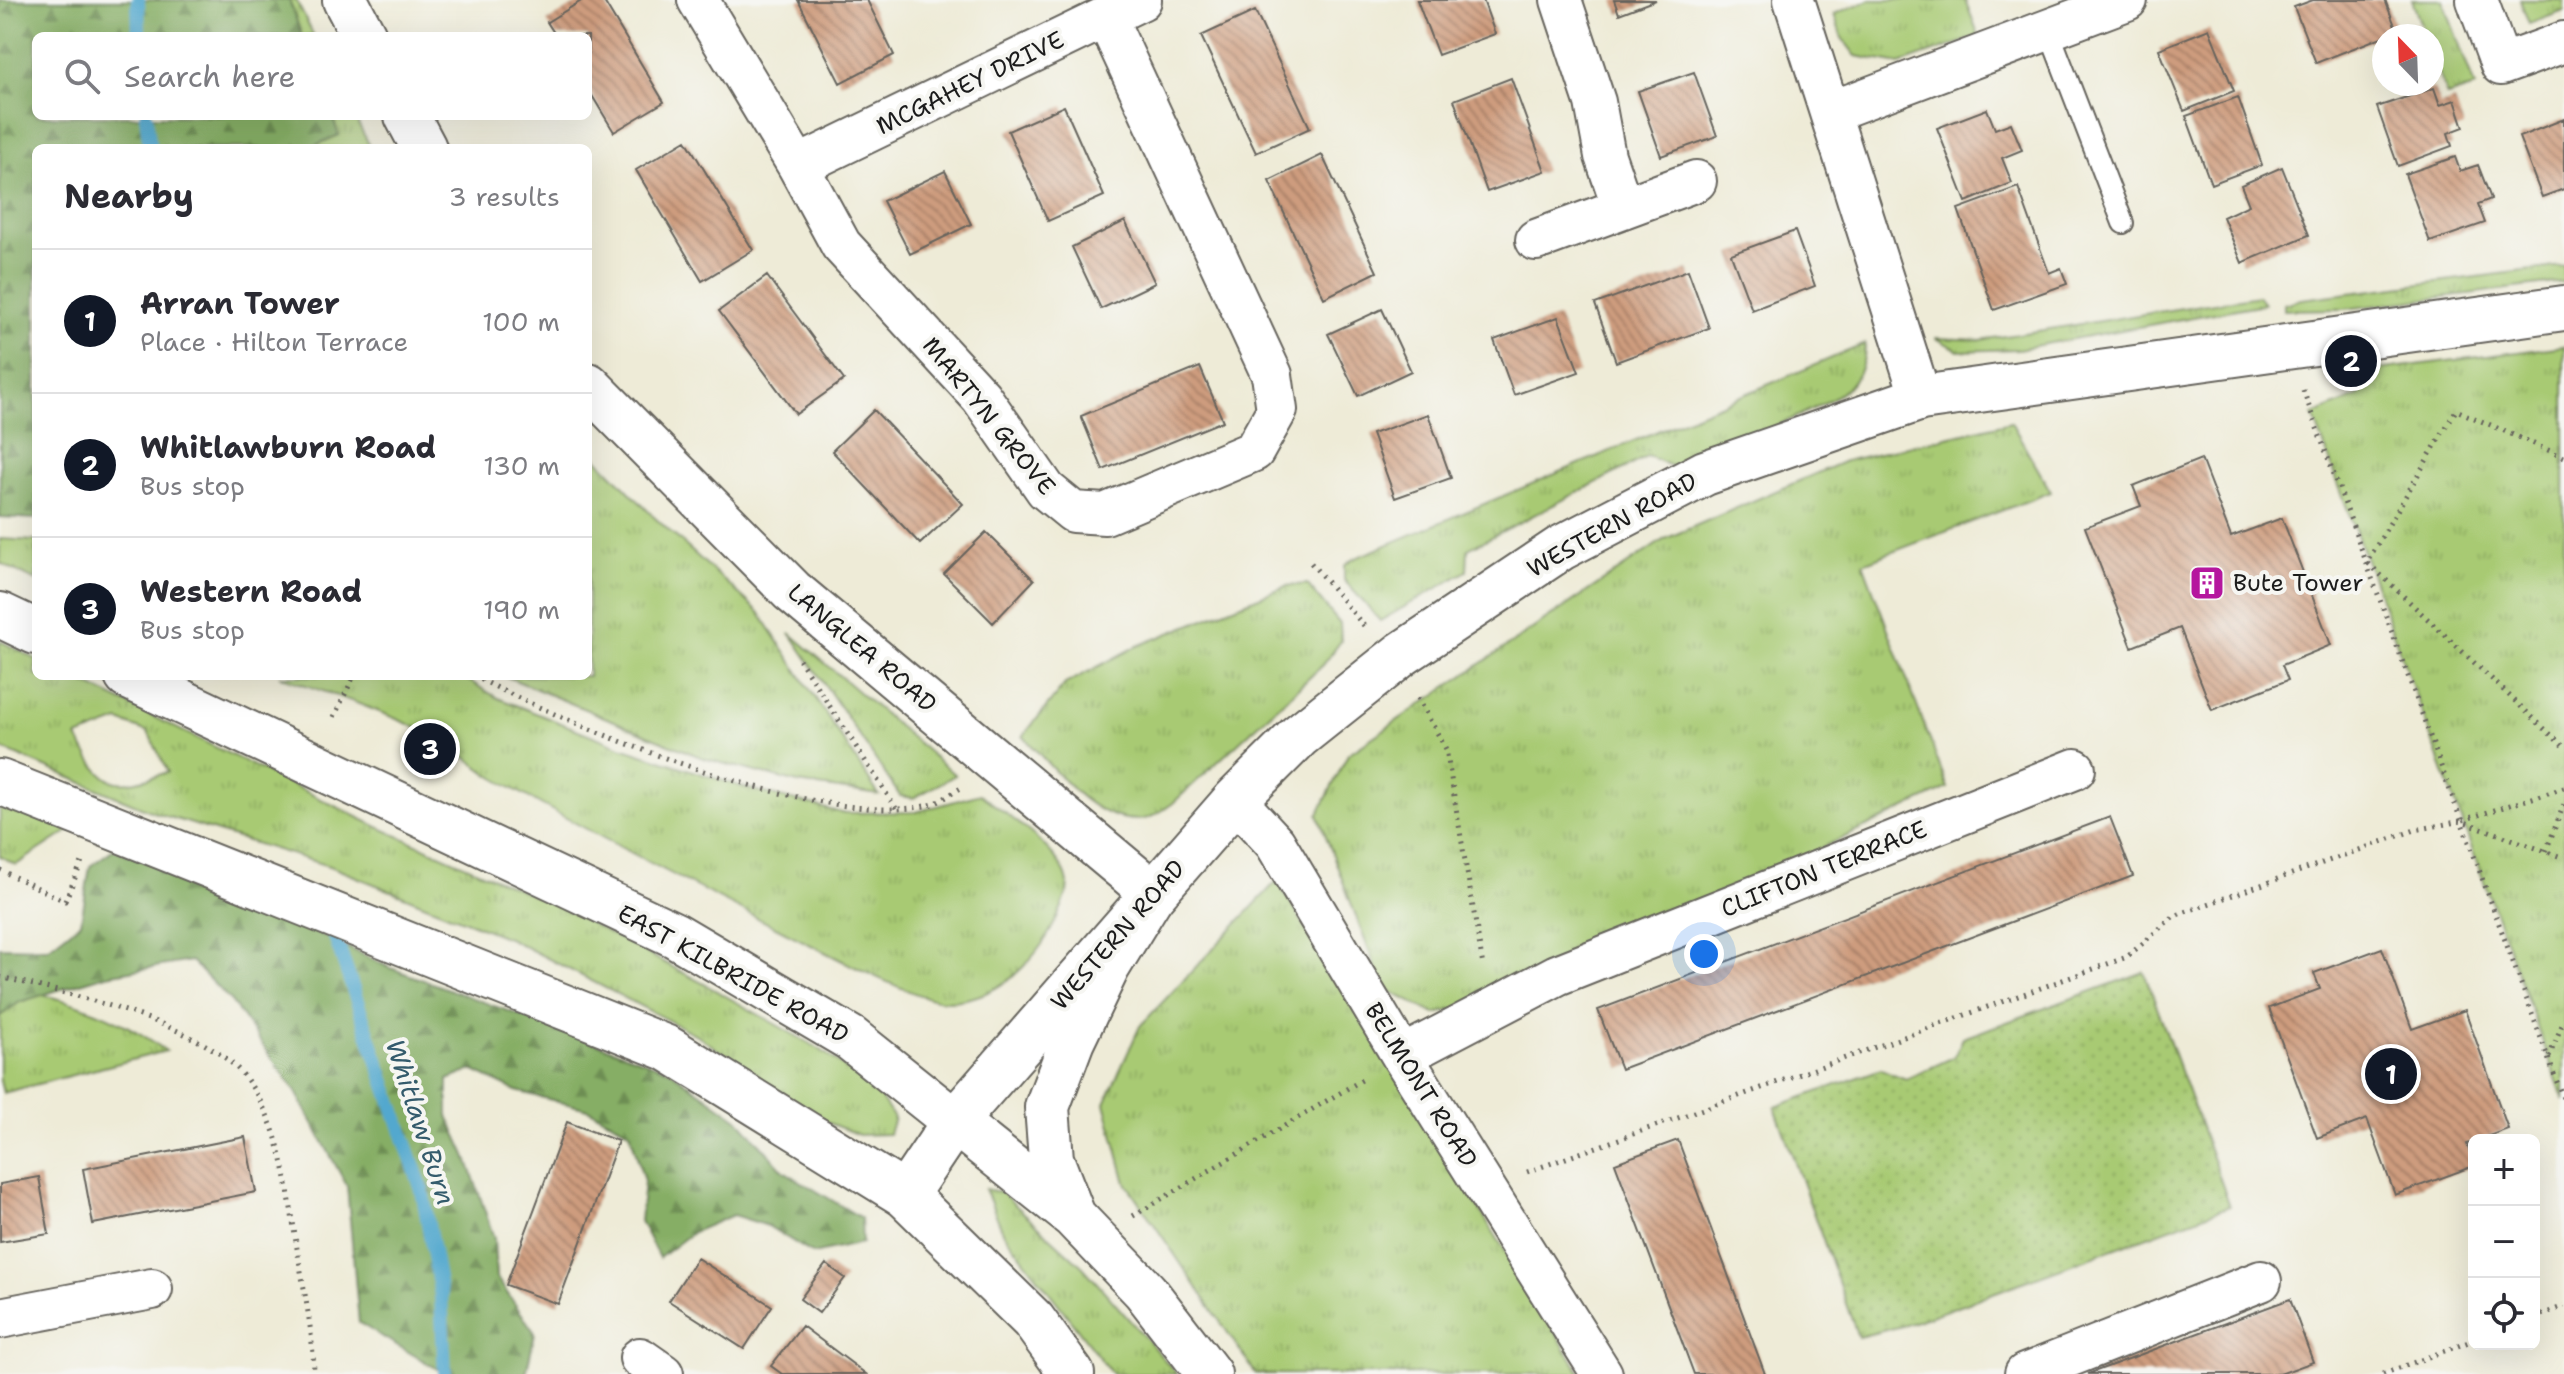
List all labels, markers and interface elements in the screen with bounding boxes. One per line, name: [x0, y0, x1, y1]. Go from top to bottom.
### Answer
street label: MCGAHEY DRIVE: [871, 24, 1069, 142]
north arrow: [2372, 24, 2444, 96]
search box: [32, 32, 592, 120]
icon: search: [60, 54, 104, 98]
text: Search here: [124, 56, 295, 97]
text: Nearby: [64, 173, 194, 219]
text: 3 results: [448, 179, 560, 214]
text: Arran Tower: [140, 283, 340, 324]
text: 1: [84, 304, 96, 339]
text: 100 m: [482, 304, 560, 339]
text: Place · Hilton Terrace: [140, 324, 408, 359]
street label: MARTYN GROVE: [915, 330, 1063, 502]
pin: 2: [2325, 331, 2377, 391]
text: Whitlawburn Road: [140, 427, 436, 468]
text: 2: [81, 448, 99, 483]
text: 130 m: [483, 448, 560, 483]
street label: WESTERN ROAD: [1521, 465, 1703, 585]
text: Bus stop: [140, 468, 245, 503]
building icon: Bute Tower: [2188, 564, 2226, 602]
place label: Bute Tower: [2233, 567, 2364, 599]
text: Western Road: [140, 571, 362, 612]
street label: LANGLEA ROAD: [781, 576, 943, 720]
text: 3: [81, 592, 99, 627]
text: 190 m: [483, 592, 560, 627]
text: Bus stop: [140, 612, 245, 647]
pin: 3: [404, 719, 456, 779]
street label: CLIFTON TERRACE: [1716, 813, 1932, 925]
street label: WESTERN ROAD: [1044, 853, 1192, 1017]
street label: EAST KILBRIDE ROAD: [612, 897, 854, 1051]
your location: [1684, 934, 1724, 974]
street label: BELMONT ROAD: [1357, 996, 1485, 1174]
water label: Whitlaw Burn: [378, 1035, 464, 1209]
pin: 1: [2365, 1044, 2417, 1104]
map controls: [2468, 1134, 2540, 1350]
button: +: [2468, 1134, 2540, 1206]
button: −: [2468, 1206, 2540, 1278]
button: locate: [2468, 1278, 2540, 1350]

